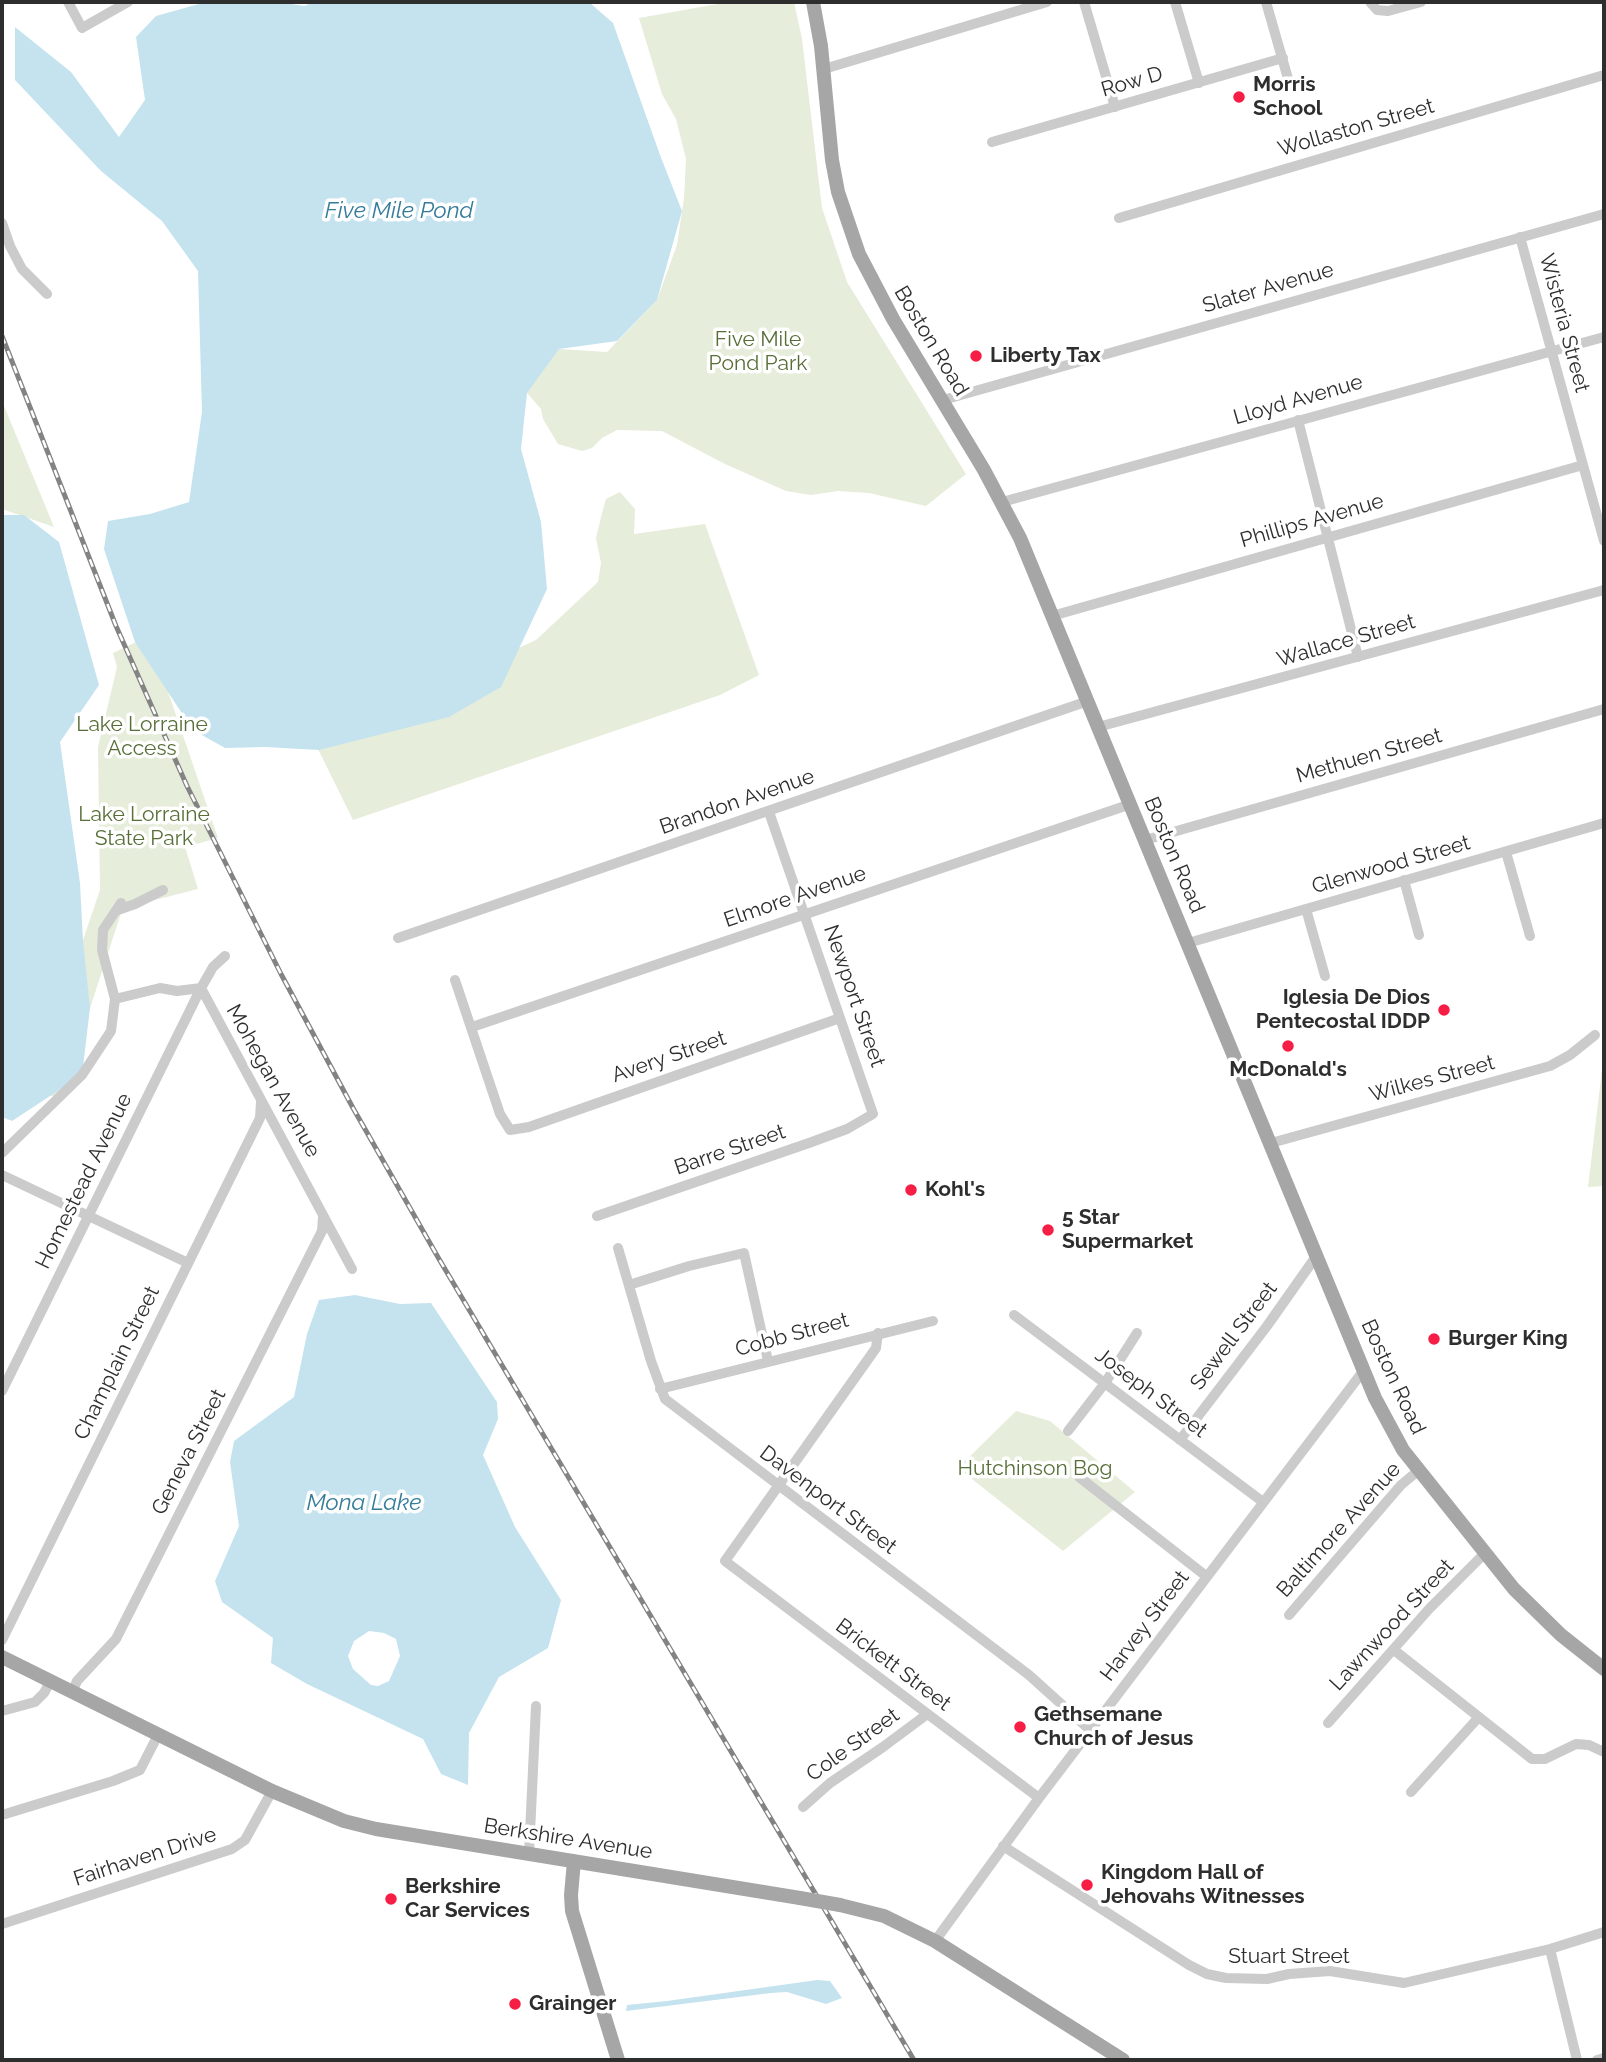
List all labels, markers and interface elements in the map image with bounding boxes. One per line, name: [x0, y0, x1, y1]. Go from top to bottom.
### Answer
street label: Row D: [1098, 61, 1166, 103]
place label: Morris School: [1253, 72, 1323, 122]
marker: Morris School: [1231, 89, 1247, 105]
street label: Wollaston Street: [1275, 94, 1437, 162]
water label: Five Mile Pond: [325, 197, 473, 225]
street label: Wisteria Street: [1533, 251, 1595, 395]
street label: Slater Avenue: [1199, 257, 1337, 319]
street label: Boston Road: [888, 281, 974, 401]
park label: Five Mile Pond Park: [709, 327, 807, 377]
place label: Liberty Tax: [990, 343, 1101, 369]
marker: Liberty Tax: [968, 348, 984, 364]
street label: Lloyd Avenue: [1231, 370, 1365, 430]
street label: Phillips Avenue: [1237, 488, 1387, 554]
street label: Wallace Street: [1274, 609, 1418, 673]
park label: Lake Lorraine Access: [76, 712, 208, 762]
street label: Methuen Street: [1293, 723, 1445, 789]
street label: Brandon Avenue: [656, 764, 818, 840]
street label: Boston Road: [1138, 793, 1210, 917]
park label: Lake Lorraine State Park: [78, 802, 210, 852]
street label: Glenwood Street: [1309, 830, 1473, 900]
street label: Elmore Avenue: [721, 861, 869, 933]
street label: Newport Street: [818, 922, 890, 1070]
place label: Iglesia De Dios Pentecostal IDDP: [1256, 985, 1430, 1035]
street label: Mohegan Avenue: [221, 1000, 325, 1162]
marker: Iglesia De Dios Pentecostal IDDP: [1436, 1002, 1452, 1018]
street label: Avery Street: [609, 1026, 729, 1088]
marker: McDonald's: [1280, 1038, 1296, 1054]
street label: Wilkes Street: [1367, 1050, 1497, 1108]
place label: McDonald's: [1229, 1057, 1347, 1083]
street label: Homestead Avenue: [31, 1089, 137, 1273]
street label: Barre Street: [671, 1119, 789, 1181]
place label: Kohl's: [925, 1177, 985, 1203]
marker: Kohl's: [903, 1182, 919, 1198]
place label: 5 Star Supermarket: [1062, 1205, 1193, 1255]
marker: 5 Star Supermarket: [1040, 1222, 1056, 1238]
street label: Sewell Street: [1185, 1277, 1283, 1395]
street label: Champlain Street: [69, 1282, 165, 1444]
street label: Cobb Street: [733, 1308, 851, 1362]
street label: Boston Road: [1355, 1316, 1431, 1438]
place label: Burger King: [1448, 1326, 1568, 1352]
marker: Burger King: [1426, 1331, 1442, 1347]
street label: Joseph Street: [1090, 1343, 1212, 1443]
street label: Geneva Street: [147, 1385, 231, 1519]
street label: Davenport Street: [755, 1440, 901, 1560]
park label: Hutchinson Bog: [957, 1456, 1113, 1482]
street label: Baltimore Avenue: [1272, 1457, 1406, 1603]
water label: Mona Lake: [306, 1489, 422, 1517]
street label: Lawnwood Street: [1325, 1554, 1459, 1696]
street label: Harvey Street: [1095, 1566, 1195, 1686]
street label: Brickett Street: [830, 1613, 956, 1717]
place label: Gethsemane Church of Jesus: [1034, 1702, 1193, 1752]
street label: Cole Street: [802, 1703, 904, 1787]
marker: Gethsemane Church of Jesus: [1012, 1719, 1028, 1735]
street label: Berkshire Avenue: [482, 1813, 654, 1865]
street label: Fairhaven Drive: [70, 1822, 220, 1892]
place label: Kingdom Hall of Jehovahs Witnesses: [1101, 1860, 1305, 1910]
place label: Berkshire Car Services: [405, 1874, 530, 1924]
marker: Kingdom Hall of Jehovahs Witnesses: [1079, 1877, 1095, 1893]
marker: Berkshire Car Services: [383, 1891, 399, 1907]
street label: Stuart Street: [1228, 1944, 1350, 1970]
place label: Grainger: [529, 1991, 616, 2017]
marker: Grainger: [507, 1996, 523, 2012]

